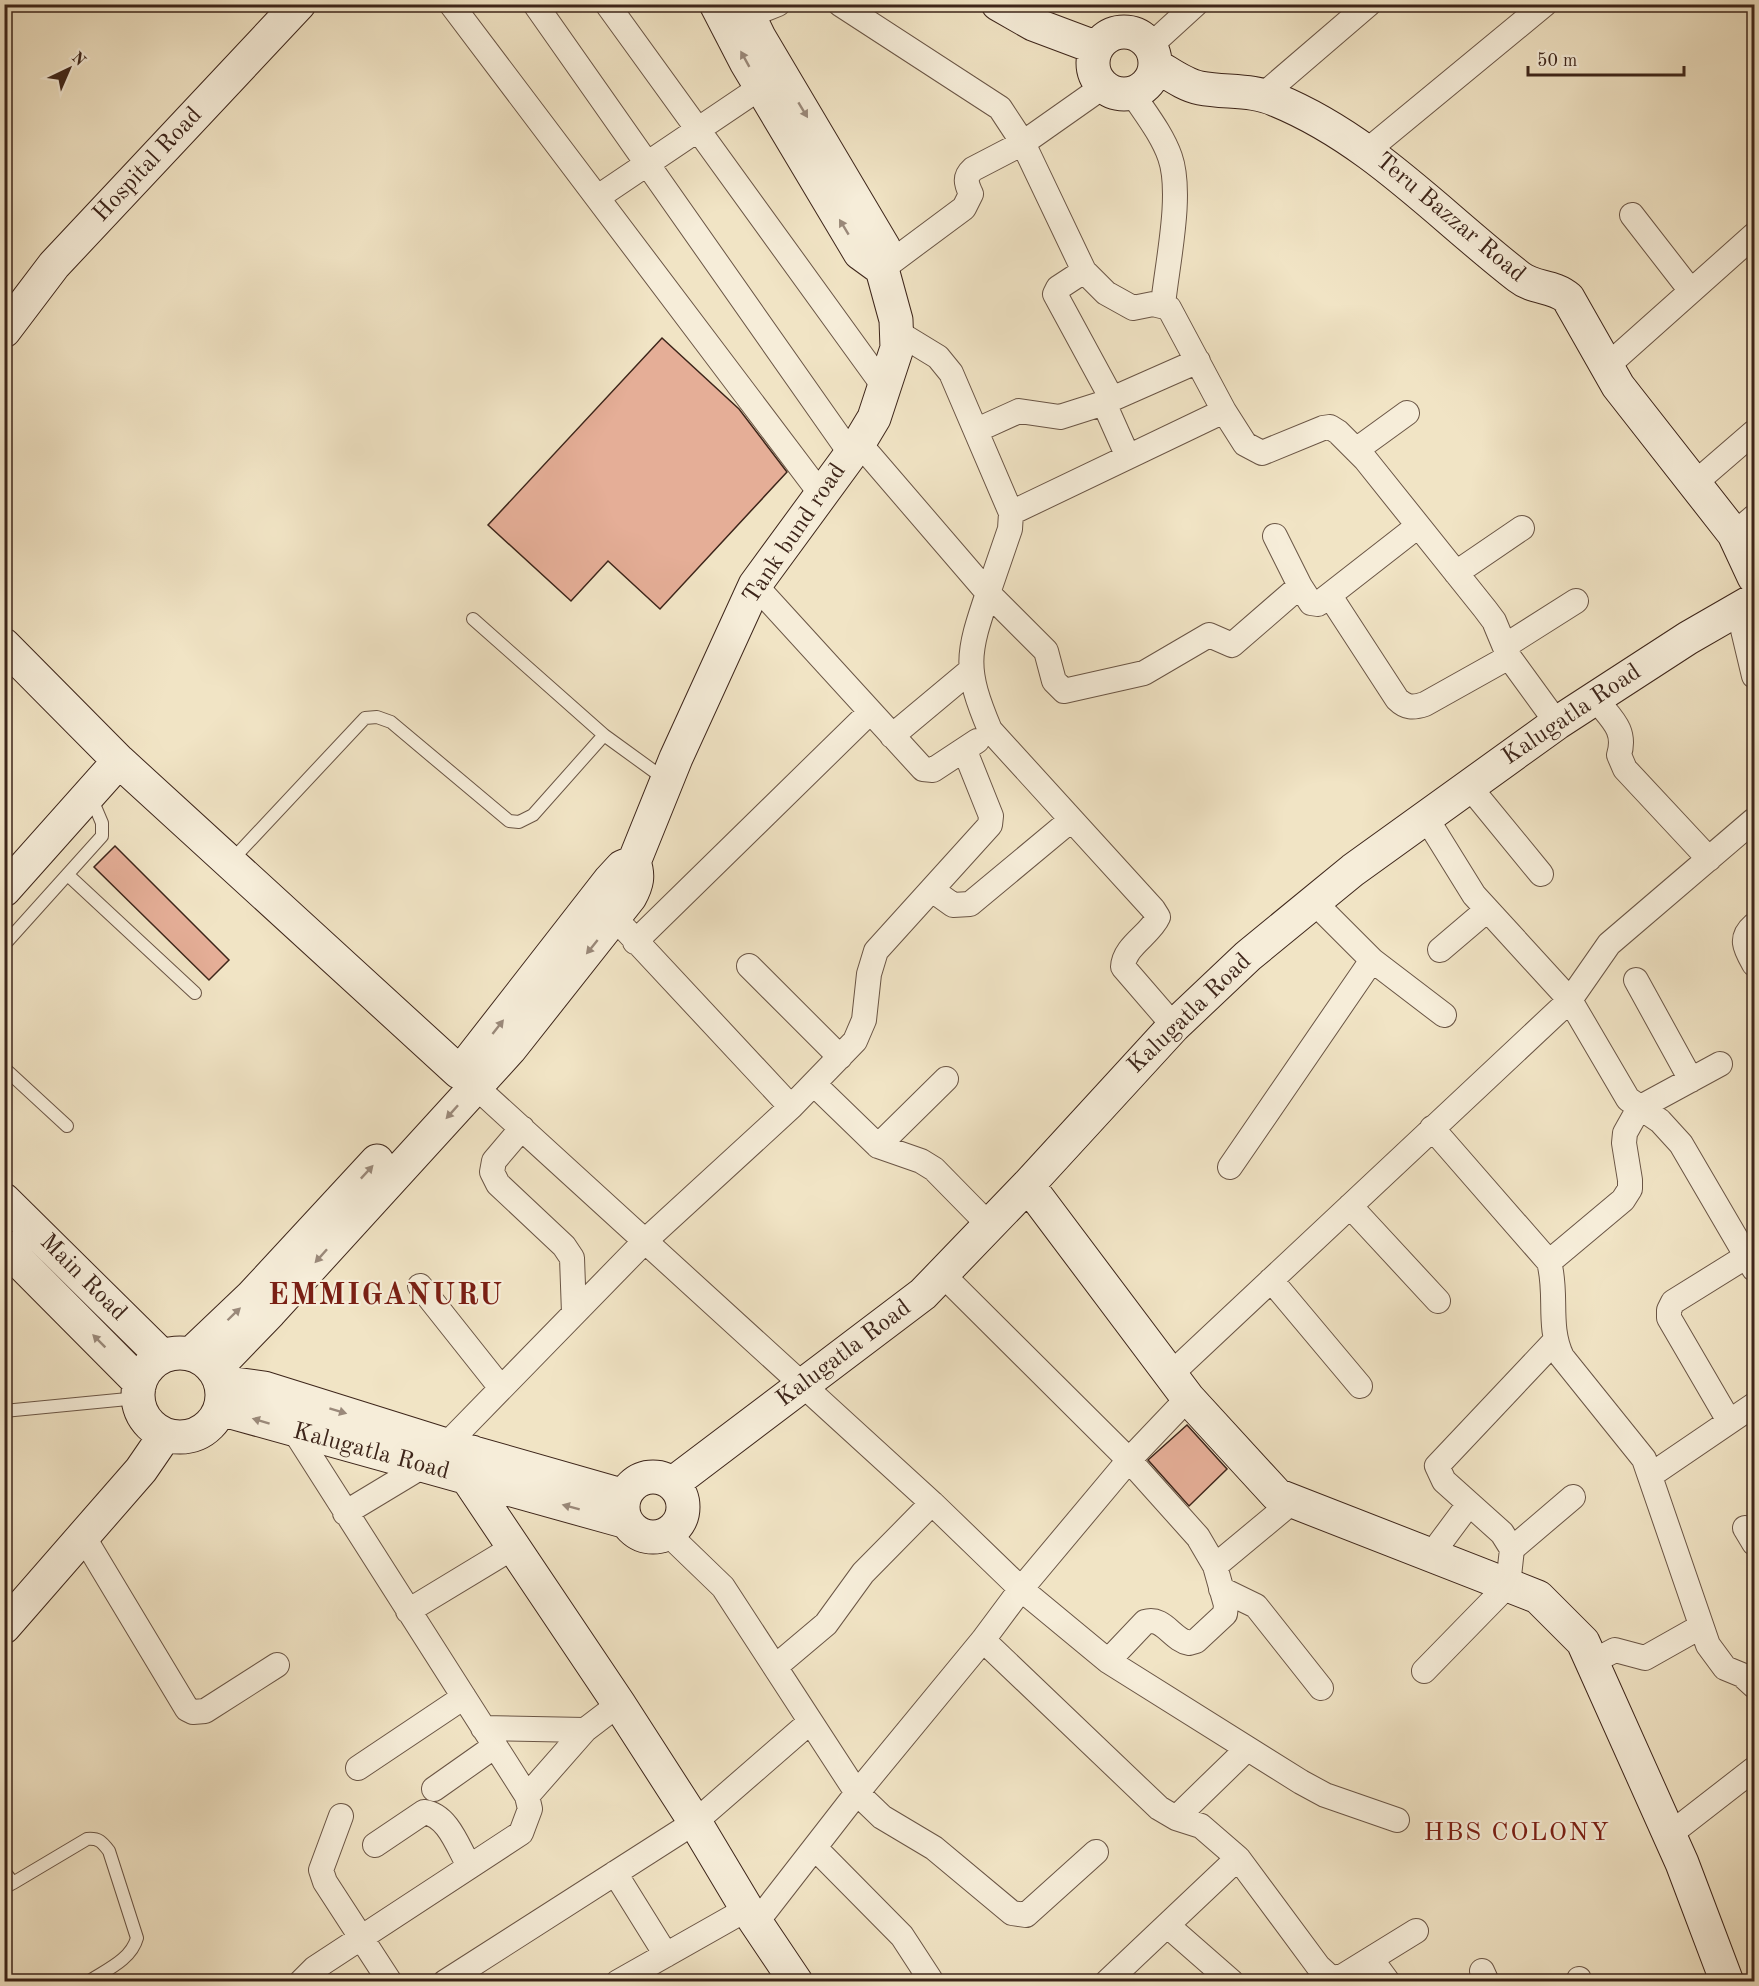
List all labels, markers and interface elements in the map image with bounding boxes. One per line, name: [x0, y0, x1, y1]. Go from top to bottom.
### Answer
north arrow: [39, 39, 99, 99]
scale bar: [1528, 39, 1684, 77]
text: N: [68, 50, 89, 70]
one-way arrow: [740, 50, 750, 67]
text: 50 m: [1537, 52, 1577, 70]
one-way arrow: [797, 102, 808, 118]
street label: Hospital Road: [89, 103, 207, 227]
street label: Teru Bazzar Road: [1371, 149, 1529, 287]
one-way arrow: [838, 219, 849, 235]
street label: Tank bund road: [739, 460, 851, 608]
street label: Kalugatla Road: [1499, 660, 1645, 770]
one-way arrow: [585, 939, 598, 955]
street label: Kalugatla Road: [1124, 949, 1256, 1079]
one-way arrow: [491, 1019, 503, 1034]
one-way arrow: [446, 1105, 460, 1119]
one-way arrow: [360, 1164, 374, 1179]
street label: Main Road: [35, 1230, 131, 1326]
one-way arrow: [315, 1248, 328, 1263]
district label: EMMIGANURU: [268, 1281, 504, 1311]
street label: Kalugatla Road: [772, 1296, 916, 1412]
one-way arrow: [226, 1307, 240, 1321]
one-way arrow: [92, 1335, 106, 1349]
one-way arrow: [329, 1407, 347, 1416]
one-way arrow: [252, 1416, 270, 1426]
street label: Kalugatla Road: [290, 1420, 452, 1484]
one-way arrow: [562, 1502, 580, 1511]
district label: HBS COLONY: [1423, 1820, 1611, 1846]

